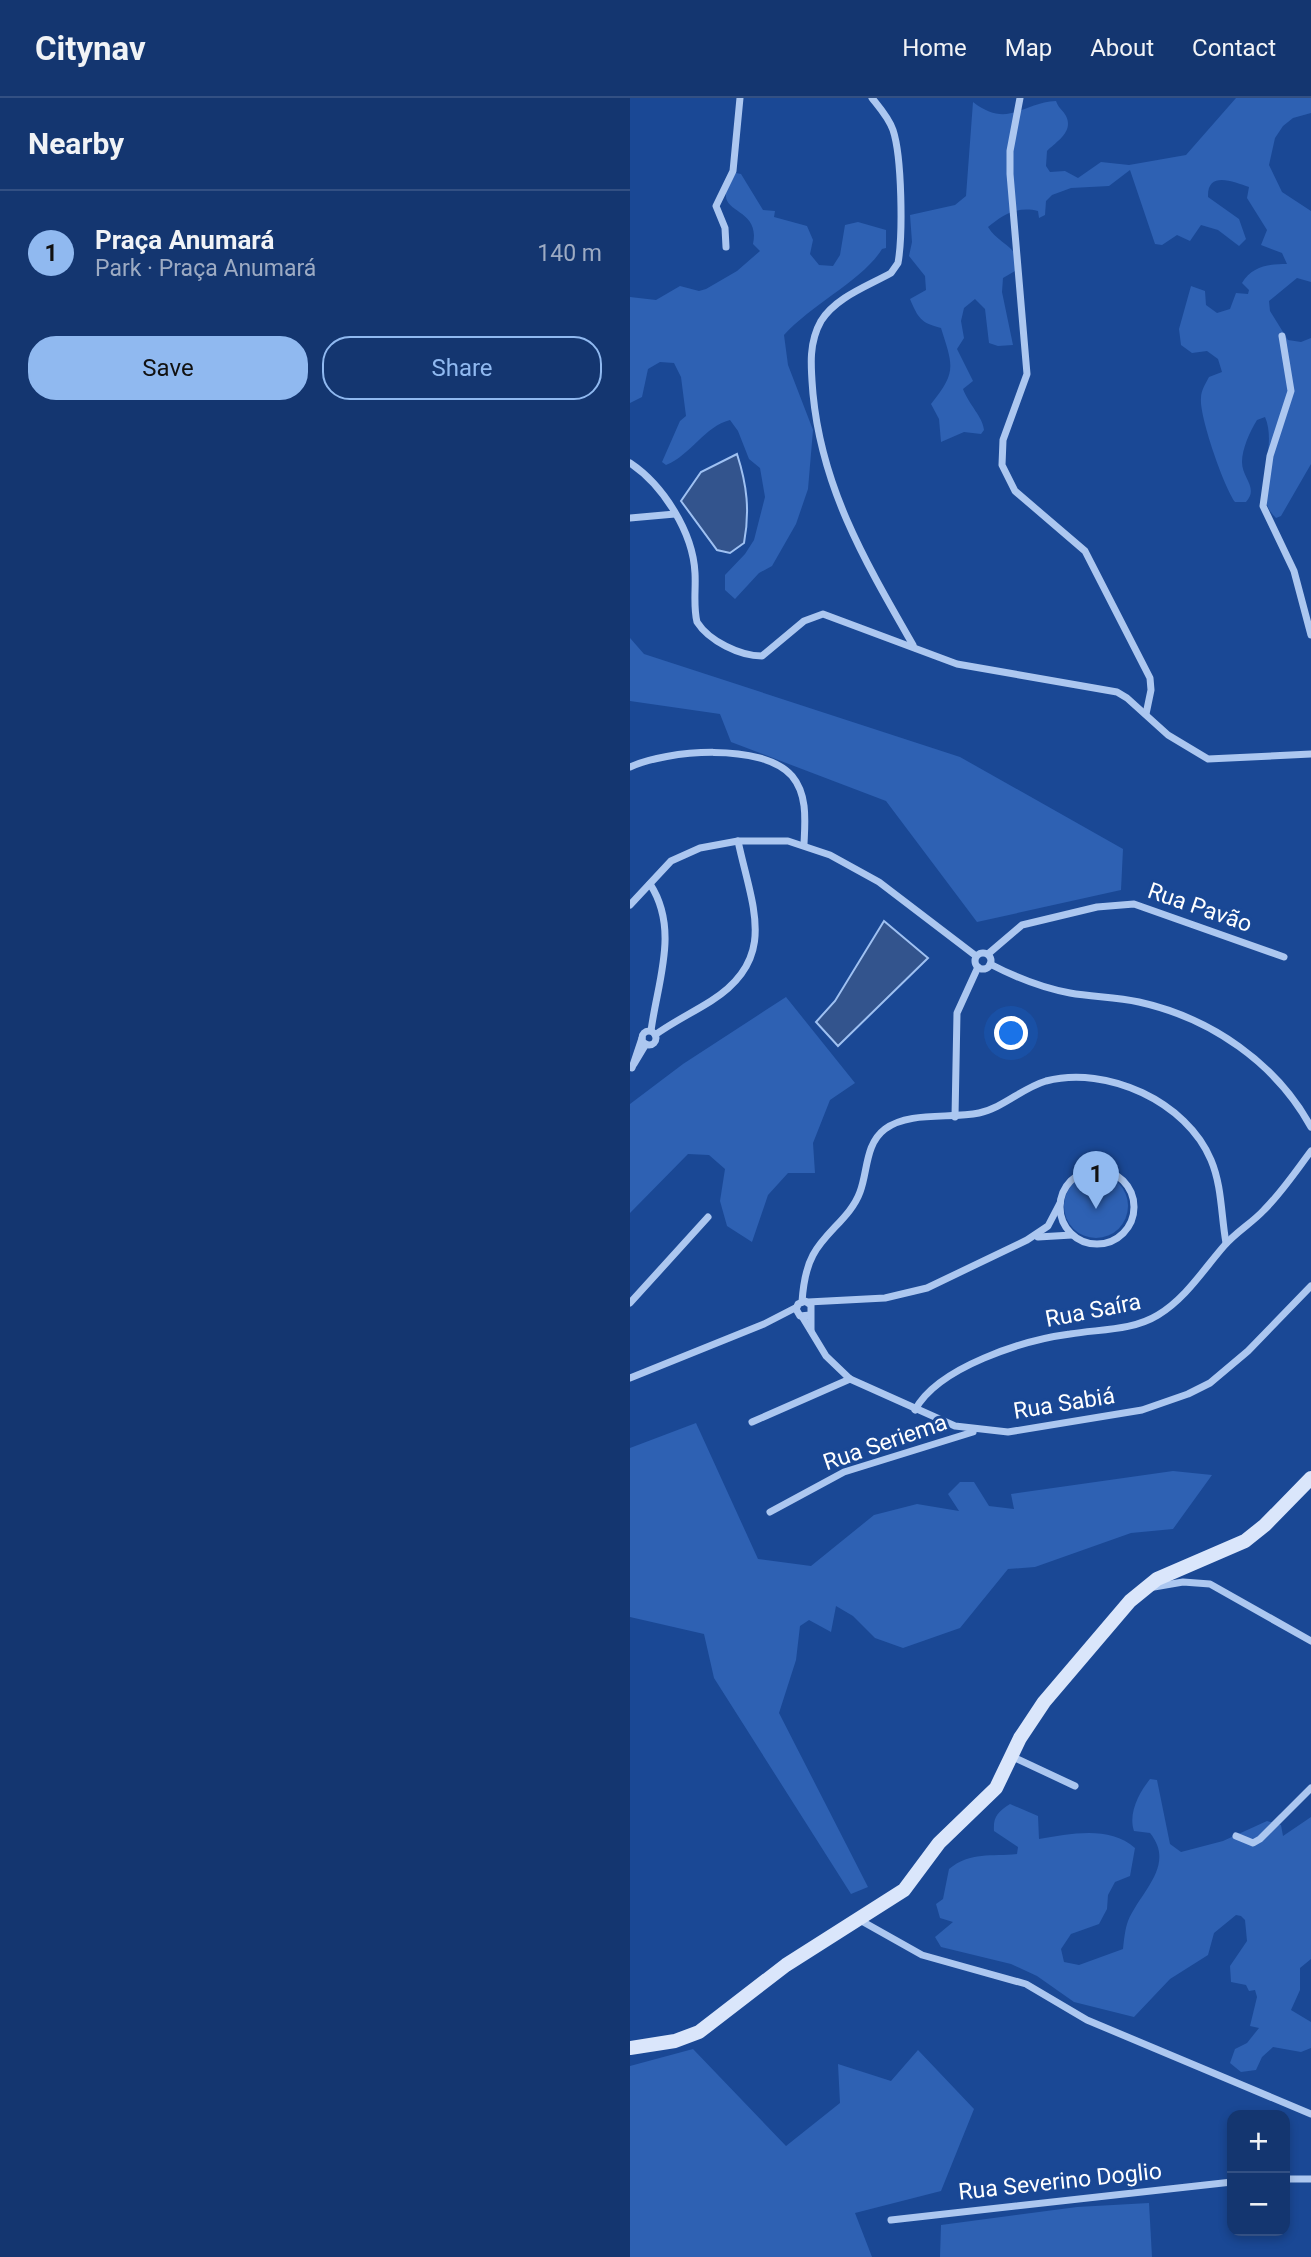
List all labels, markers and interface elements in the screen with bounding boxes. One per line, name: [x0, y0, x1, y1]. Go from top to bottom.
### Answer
text: Citynav: [35, 29, 146, 68]
text: Home: [902, 34, 967, 62]
text: Map: [1005, 34, 1052, 62]
text: About: [1090, 34, 1154, 62]
text: Contact: [1192, 34, 1276, 62]
text: Nearby: [28, 126, 124, 161]
text: Praça Anumará: [95, 225, 274, 255]
text: 1: [44, 240, 58, 267]
text: 140 m: [537, 240, 602, 267]
text: Park · Praça Anumará: [95, 255, 316, 282]
button: Save: [28, 336, 308, 400]
button: Share: [322, 336, 602, 400]
street label: Rua Pavão: [1144, 877, 1255, 938]
your location: [994, 1016, 1028, 1050]
pin: 1: [1073, 1151, 1119, 1209]
street label: Rua Saíra: [1043, 1288, 1143, 1333]
street label: Rua Sabiá: [1011, 1382, 1117, 1425]
street label: Rua Seriema: [820, 1409, 951, 1476]
map controls: [1227, 2110, 1290, 2236]
button: +: [1227, 2110, 1290, 2173]
street label: Rua Severino Doglio: [957, 2157, 1163, 2206]
button: −: [1227, 2173, 1290, 2236]

